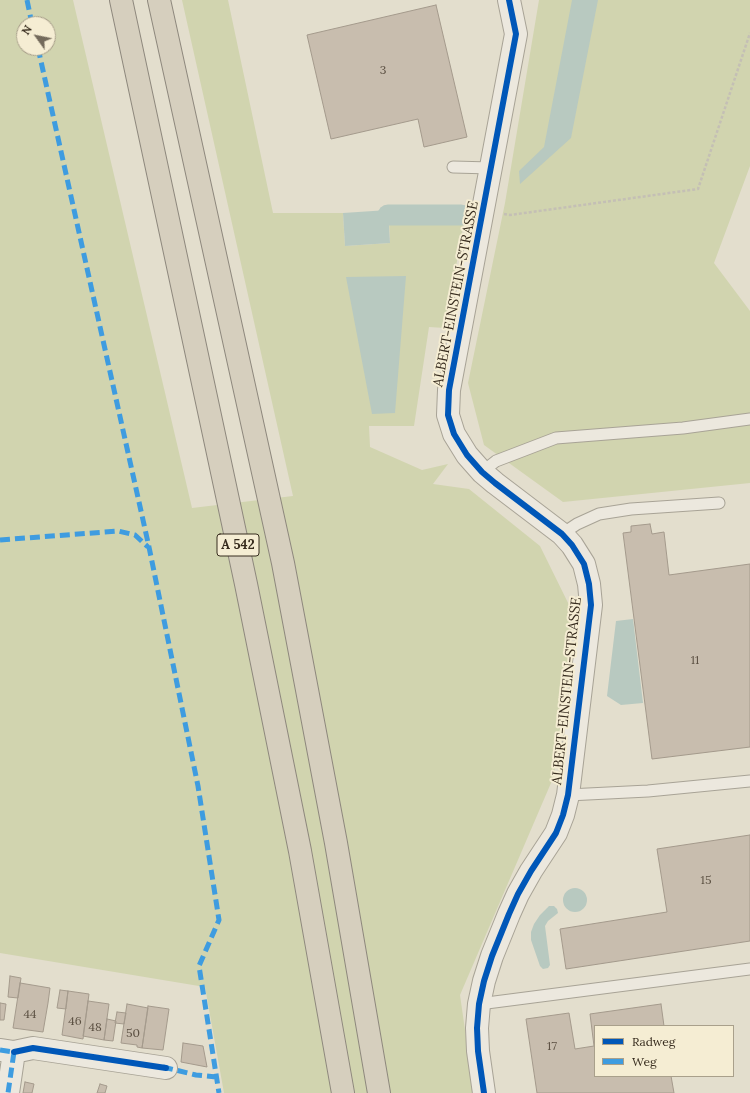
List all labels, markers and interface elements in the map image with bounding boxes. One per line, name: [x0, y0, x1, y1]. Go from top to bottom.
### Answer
north arrow: [16, 16, 56, 56]
text: N: [19, 23, 35, 37]
house number: 3: [380, 64, 386, 78]
street label: ALBERT-EINSTEIN-STRASSE: [430, 200, 482, 388]
road number: A 542: [217, 534, 259, 556]
street label: ALBERT-EINSTEIN-STRASSE: [549, 596, 585, 786]
house number: 11: [691, 654, 699, 668]
house number: 15: [701, 874, 711, 888]
house number: 44: [23, 1008, 37, 1022]
house number: 46: [68, 1015, 82, 1029]
house number: 48: [88, 1021, 102, 1035]
legend: [594, 1025, 734, 1077]
house number: 50: [126, 1027, 140, 1041]
text: Radweg: [632, 1034, 675, 1049]
house number: 17: [547, 1040, 557, 1054]
text: Weg: [632, 1054, 657, 1069]

